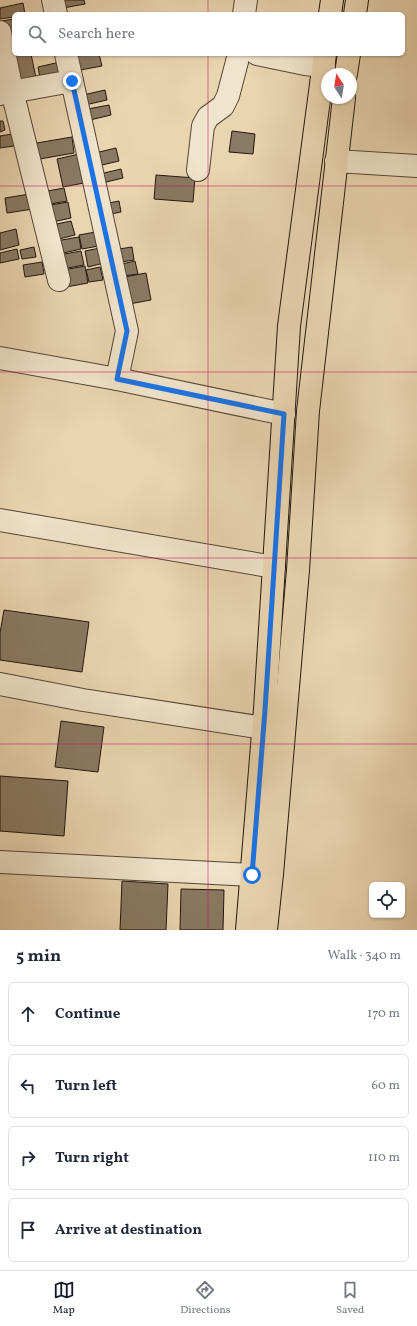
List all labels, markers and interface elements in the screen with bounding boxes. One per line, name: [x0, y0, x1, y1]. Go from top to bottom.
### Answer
search box: [12, 12, 405, 56]
icon: search: [26, 23, 48, 45]
text: Search here: [58, 24, 135, 45]
north arrow: [321, 68, 357, 104]
route end: [63, 72, 81, 90]
route start: [243, 866, 261, 884]
map controls: [369, 882, 405, 918]
button: locate: [369, 882, 405, 918]
text: 5 min: [16, 945, 61, 968]
text: Walk · 340 m: [328, 947, 401, 965]
icon: ahead: [17, 1003, 39, 1025]
text: Continue: [55, 1004, 120, 1025]
text: 170 m: [367, 1005, 400, 1023]
icon: left: [17, 1075, 39, 1097]
text: Turn left: [55, 1076, 117, 1097]
text: 60 m: [372, 1077, 400, 1095]
icon: right: [17, 1147, 39, 1169]
text: Turn right: [55, 1148, 129, 1169]
text: 110 m: [368, 1149, 400, 1167]
icon: arrive: [17, 1219, 39, 1241]
text: Arrive at destination: [55, 1220, 202, 1241]
tab: Map: [53, 1279, 75, 1318]
tab: Directions: [180, 1279, 231, 1318]
tab: Saved: [336, 1279, 364, 1318]

